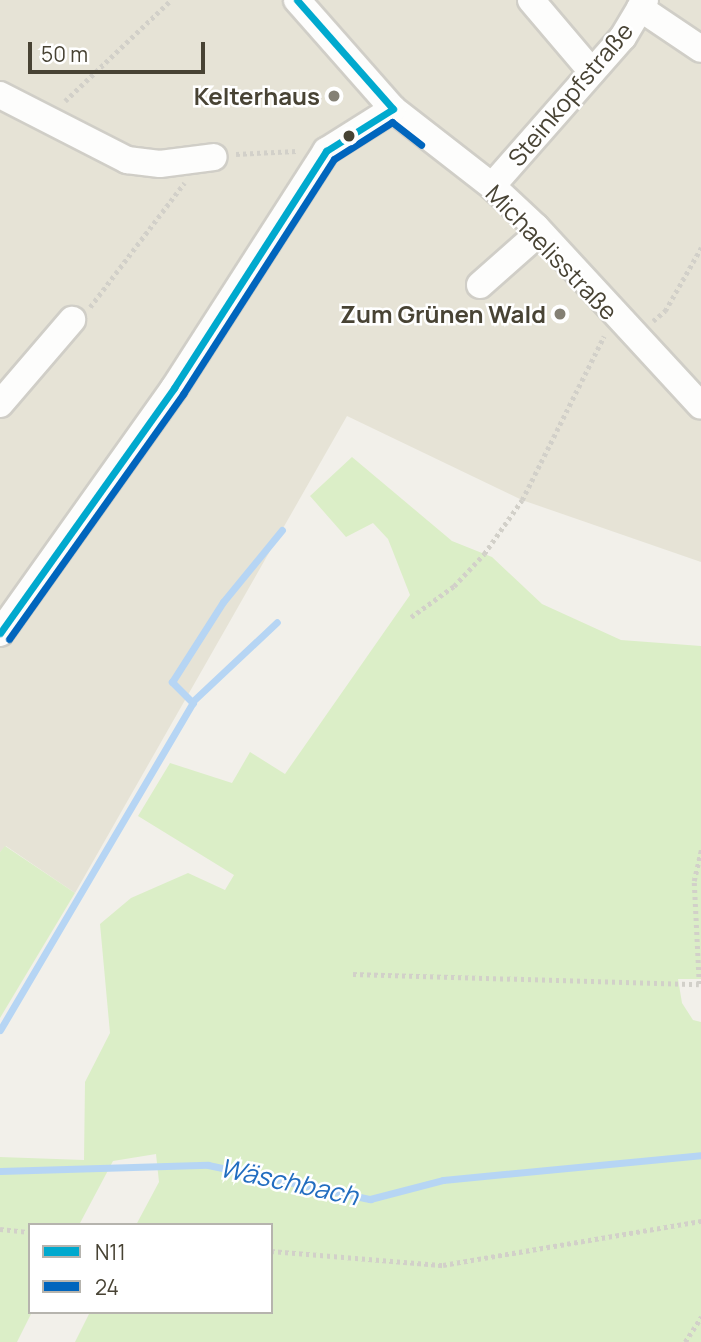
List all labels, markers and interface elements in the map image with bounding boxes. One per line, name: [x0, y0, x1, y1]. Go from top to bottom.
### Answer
street label: Steinkopfstraße: [502, 16, 638, 172]
scale bar: [32, 28, 208, 72]
text: 50 m: [41, 40, 88, 68]
place label: Kelterhaus: [194, 82, 320, 110]
marker: Kelterhaus: [326, 88, 342, 104]
unlabelled marker: [342, 129, 356, 143]
street label: Michaelisstraße: [480, 178, 624, 326]
place label: Zum Grünen Wald: [340, 300, 546, 328]
marker: Zum Grünen Wald: [552, 306, 568, 322]
water label: Wäschbach: [217, 1152, 361, 1212]
legend: [28, 1223, 273, 1314]
text: N11: [95, 1238, 126, 1266]
text: 24: [95, 1273, 119, 1301]

